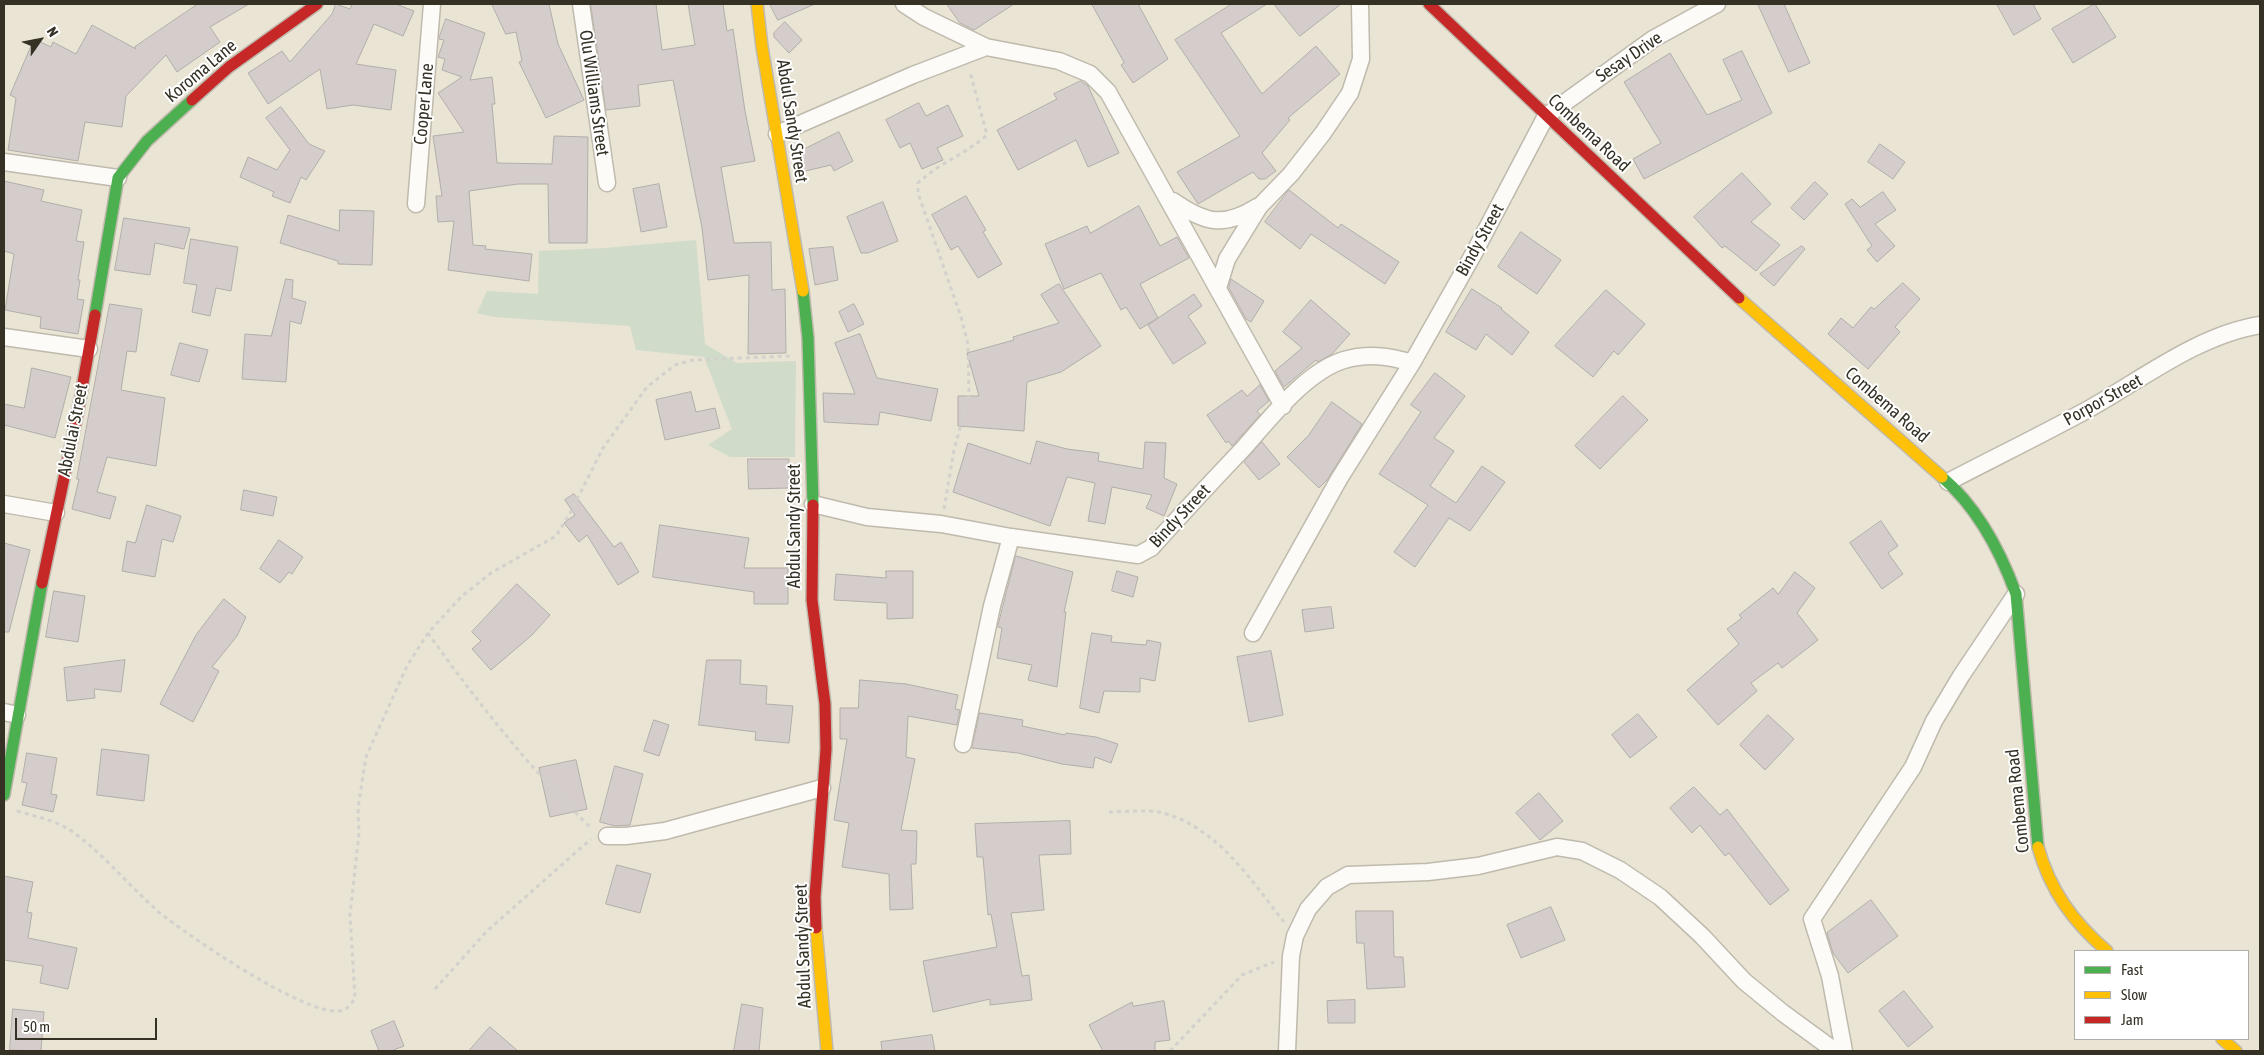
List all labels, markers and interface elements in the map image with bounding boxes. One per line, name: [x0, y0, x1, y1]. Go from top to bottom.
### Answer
north arrow: [15, 15, 65, 65]
text: N: [44, 24, 62, 40]
street label: Sesay Drive: [1592, 27, 1666, 87]
street label: Olu Williams Street: [574, 29, 614, 157]
street label: Koroma Lane: [161, 35, 241, 107]
street label: Abdul Sandy Street: [772, 58, 812, 184]
street label: Cooper Lane: [410, 62, 438, 146]
street label: Combema Road: [1543, 90, 1635, 176]
street label: Bindy Street: [1451, 200, 1509, 280]
street label: Combema Road: [1841, 363, 1933, 447]
street label: Porpor Street: [2060, 370, 2146, 430]
street label: Abdulai Street: [53, 382, 93, 478]
street label: Abdul Sandy Street: [783, 464, 805, 588]
street label: Bindy Street: [1145, 480, 1215, 552]
street label: Combema Road: [2002, 748, 2034, 854]
street label: Abdul Sandy Street: [790, 883, 816, 1009]
legend: [2074, 950, 2249, 1040]
text: Fast: [2121, 961, 2143, 978]
text: Slow: [2121, 986, 2147, 1003]
scale bar: [18, 1008, 160, 1040]
text: Jam: [2121, 1011, 2144, 1028]
text: 50 m: [23, 1018, 50, 1035]

